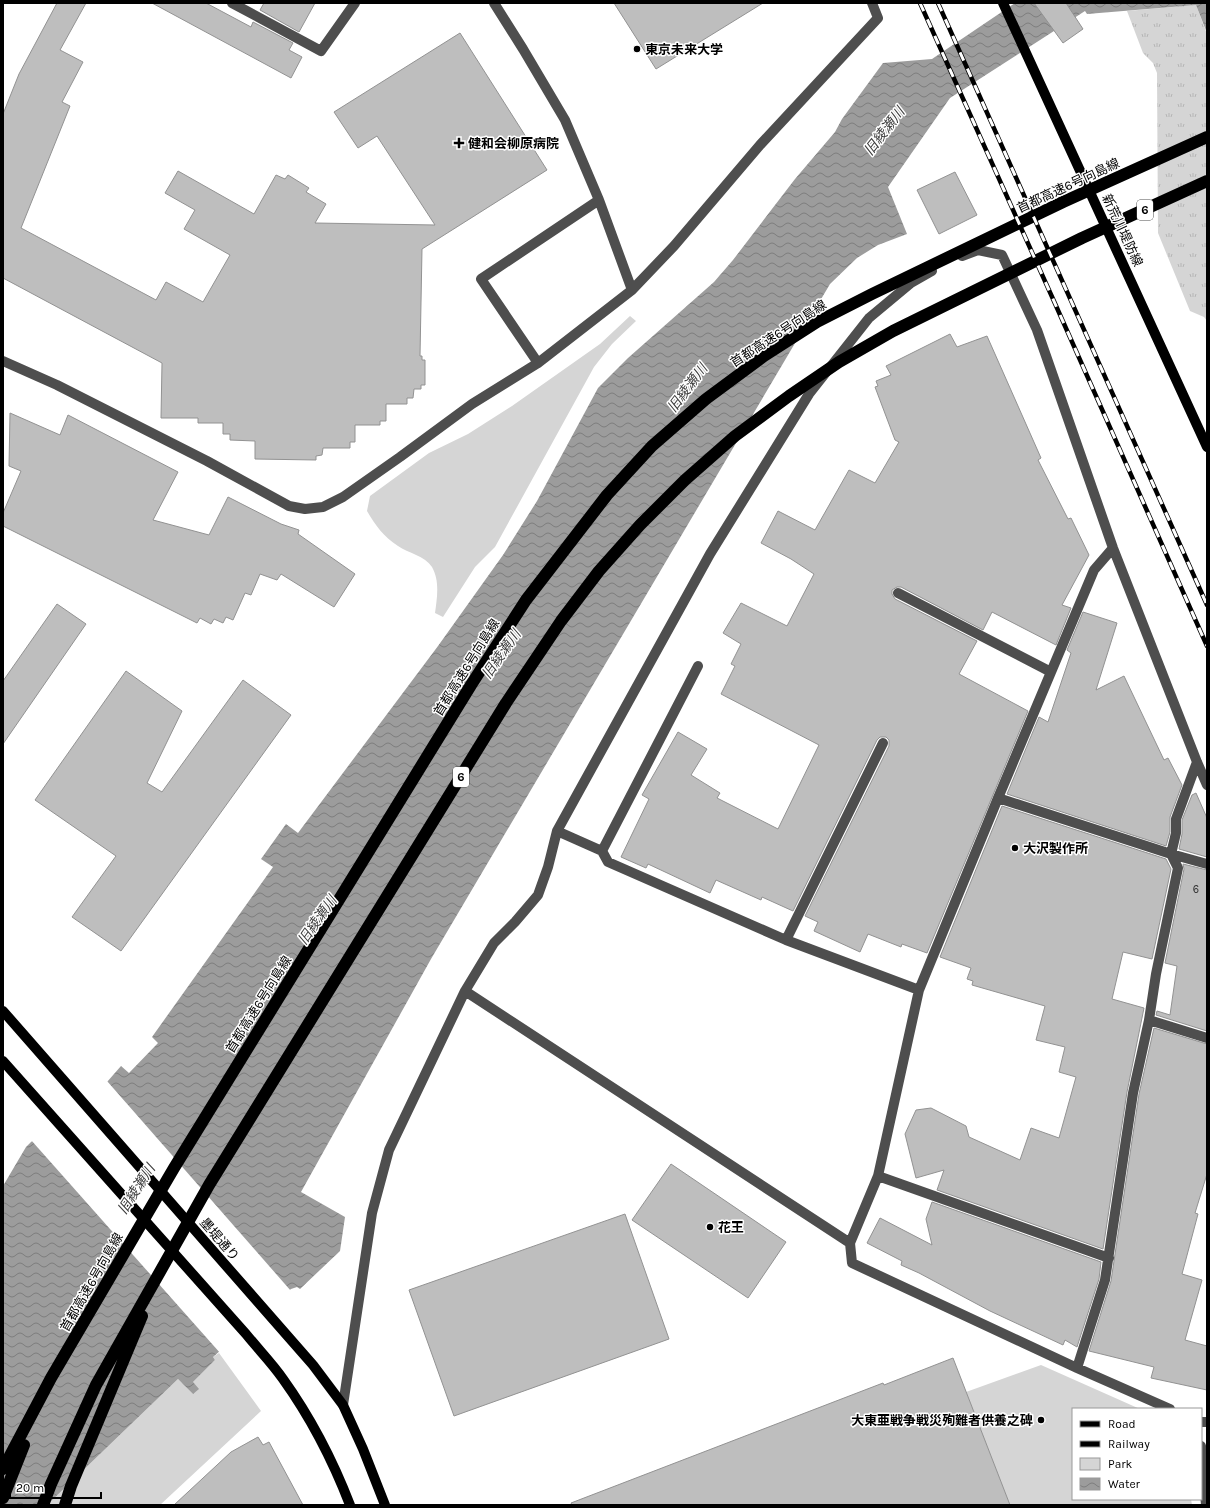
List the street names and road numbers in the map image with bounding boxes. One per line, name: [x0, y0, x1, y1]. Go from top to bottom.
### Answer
street label: 首都高速6号向島線: [1015, 155, 1122, 216]
street label: 新荒川堤防線: [1099, 192, 1146, 269]
road number: 6: [1137, 200, 1153, 220]
street label: 首都高速6号向島線: [727, 297, 829, 370]
street label: 首都高速6号向島線: [431, 616, 502, 718]
road number: 6: [453, 767, 469, 787]
street label: 首都高速6号向島線: [223, 953, 294, 1055]
street label: 墨堤通り: [197, 1215, 242, 1264]
street label: 首都高速6号向島線: [57, 1230, 126, 1334]

